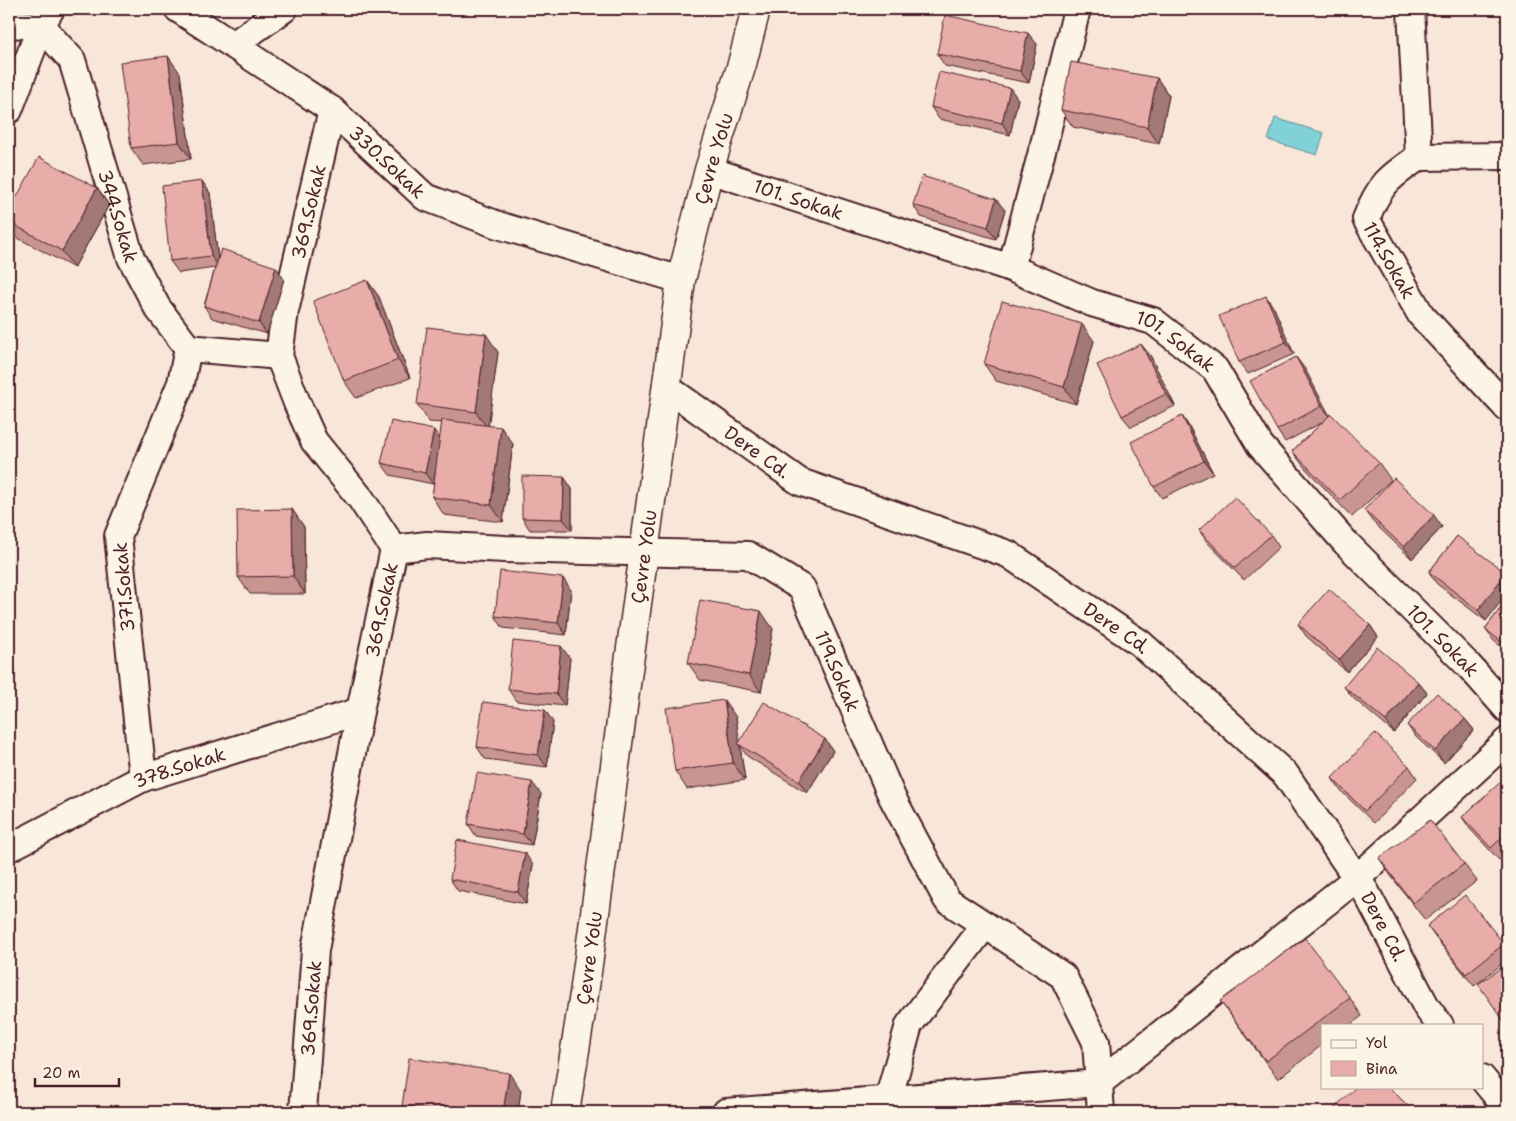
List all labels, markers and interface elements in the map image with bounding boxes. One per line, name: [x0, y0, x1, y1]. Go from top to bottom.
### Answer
street label: Çevre Yolu: [688, 109, 739, 207]
street label: 330.Sokak: [344, 120, 431, 204]
street label: 369.Sokak: [285, 162, 331, 262]
street label: 344.Sokak: [93, 166, 144, 266]
street label: 101. Sokak: [750, 173, 847, 225]
street label: 114.Sokak: [1357, 217, 1422, 303]
street label: 101. Sokak: [1133, 304, 1221, 378]
street label: Dere Cd.: [719, 420, 795, 484]
street label: Çevre Yolu: [625, 508, 662, 605]
street label: 371.Sokak: [108, 541, 140, 633]
street label: 369.Sokak: [359, 560, 403, 660]
street label: Dere Cd.: [1079, 596, 1156, 659]
street label: 101. Sokak: [1402, 599, 1485, 682]
street label: 119.Sokak: [809, 626, 866, 716]
street label: 378.Sokak: [128, 741, 229, 794]
street label: Dere Cd.: [1355, 887, 1413, 966]
street label: Çevre Yolu: [570, 909, 608, 1007]
street label: 369.Sokak: [295, 959, 327, 1057]
legend: [1321, 1024, 1484, 1088]
text: Yol: [1366, 1033, 1388, 1053]
scale bar: [35, 1056, 119, 1088]
text: Bina: [1366, 1059, 1398, 1079]
text: 20 m: [42, 1063, 81, 1083]

